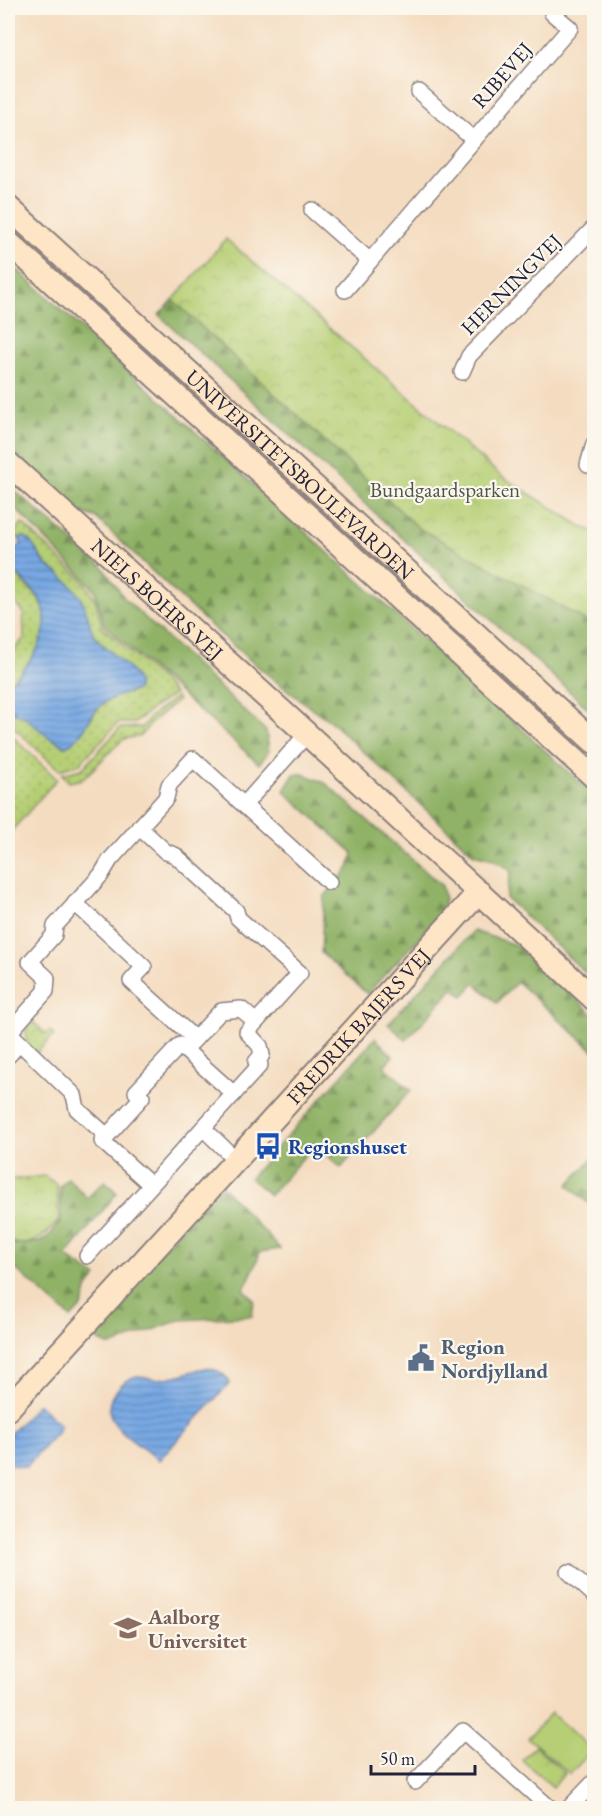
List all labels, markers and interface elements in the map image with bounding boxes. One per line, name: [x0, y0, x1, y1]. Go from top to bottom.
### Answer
street label: RIBEVEJ: [466, 36, 538, 114]
street label: HERNINGVEJ: [455, 228, 567, 340]
street label: UNIVERSITETSBOULEVARDEN: [181, 363, 421, 585]
park label: Bundgaardsparken: [370, 476, 520, 503]
street label: NIELS BOHRS VEJ: [86, 532, 229, 666]
street label: FREDRIK BAJERS VEJ: [280, 942, 436, 1110]
bus stop icon: Regionshuset: [253, 1131, 283, 1161]
place label: Regionshuset: [288, 1133, 407, 1160]
place label: Region Nordjylland: [441, 1333, 548, 1384]
public building icon: Region Nordjylland: [406, 1343, 436, 1373]
place label: Aalborg Universitet: [147, 1603, 247, 1654]
school or university icon: Aalborg Universitet: [113, 1613, 143, 1643]
scale bar: [371, 1738, 474, 1776]
text: 50 m: [380, 1747, 415, 1770]

